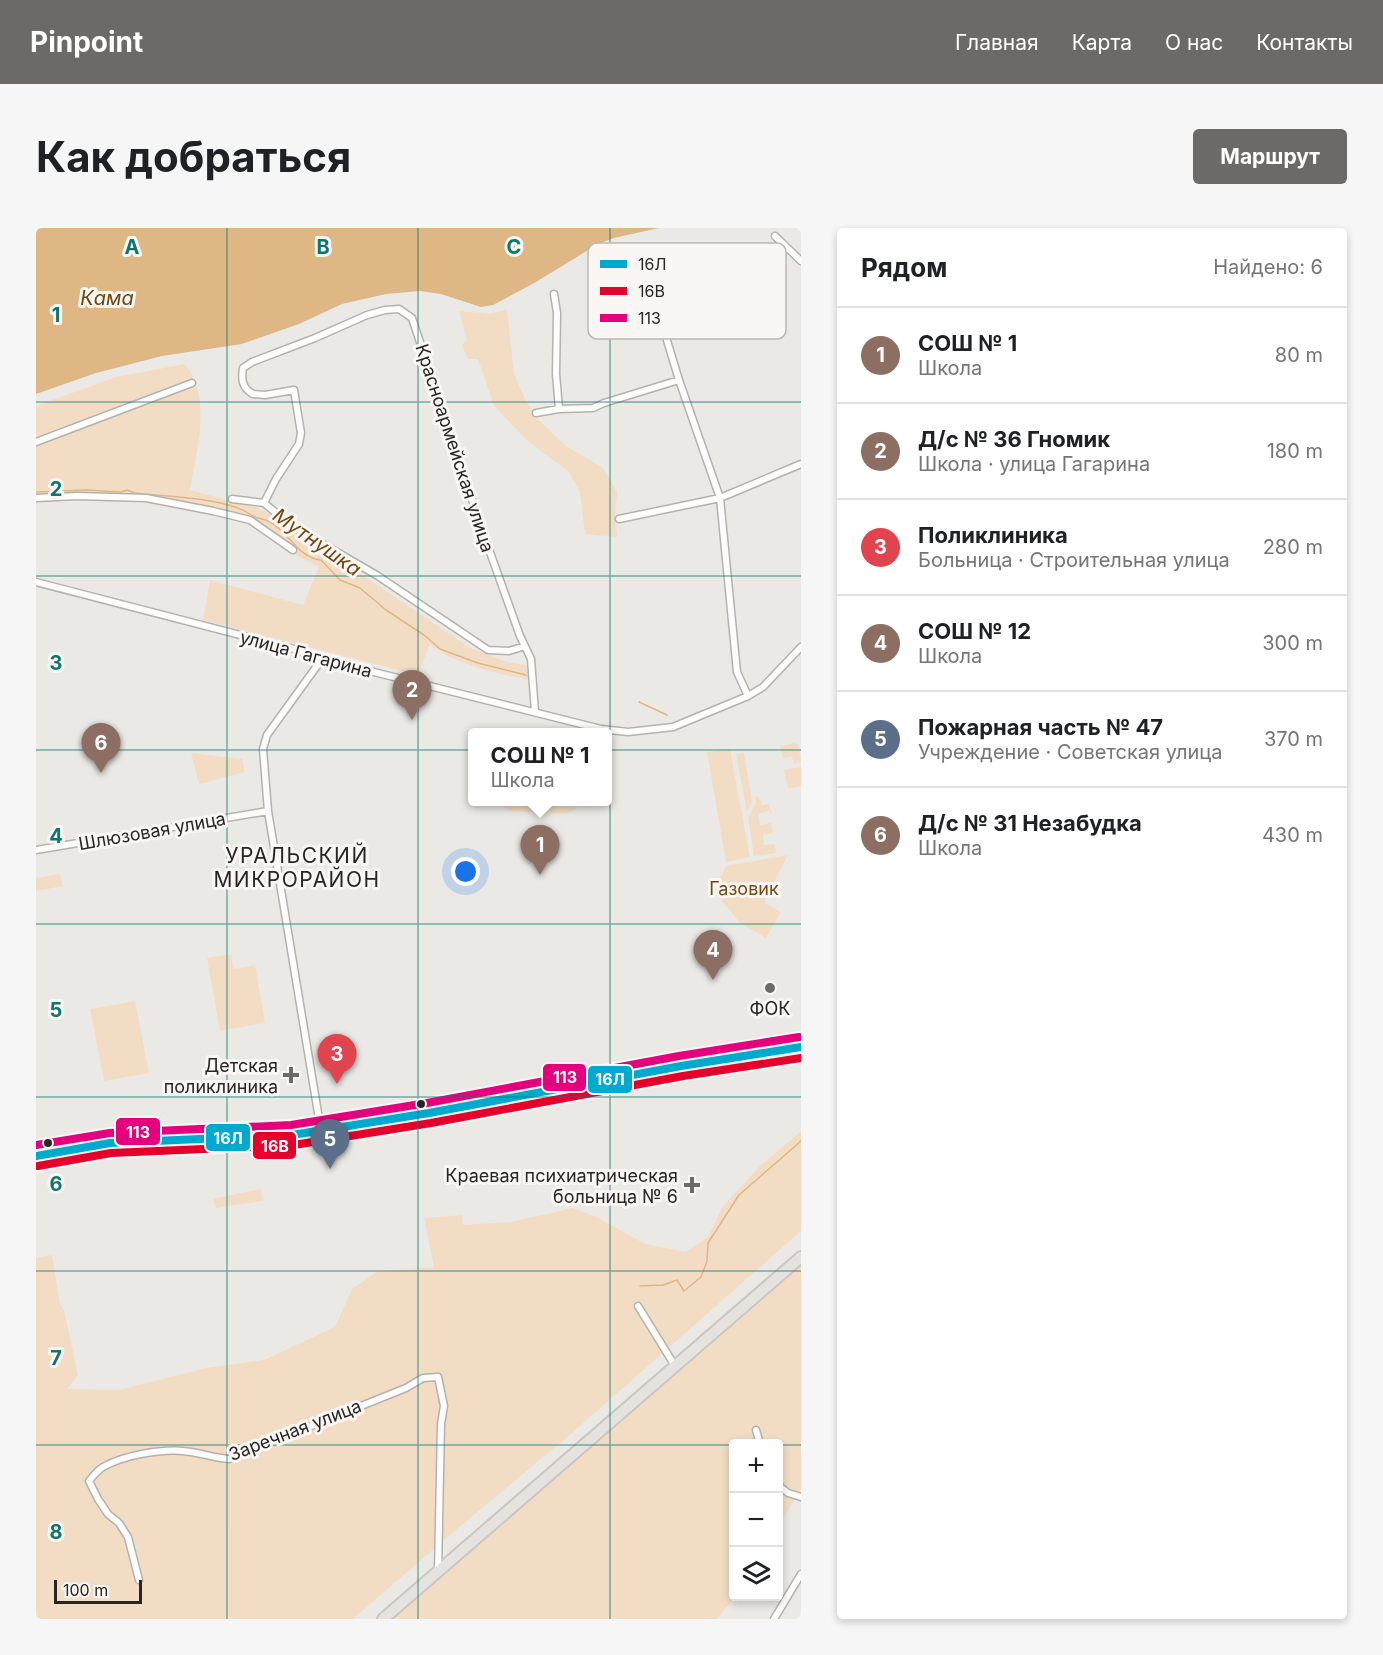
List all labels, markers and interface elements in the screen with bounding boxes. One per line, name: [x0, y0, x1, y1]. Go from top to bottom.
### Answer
text: Pinpoint: [30, 25, 143, 59]
text: Главная: [955, 30, 1039, 55]
text: Карта: [1072, 30, 1132, 55]
text: О нас: [1165, 30, 1223, 55]
text: Контакты: [1256, 30, 1353, 55]
button: Маршрут: [1193, 129, 1347, 184]
text: Как добраться: [36, 131, 351, 182]
text: A: [125, 235, 140, 259]
text: B: [316, 235, 330, 259]
text: C: [507, 235, 521, 259]
legend: [588, 243, 786, 339]
text: Рядом: [861, 252, 947, 283]
text: 16Л: [638, 254, 666, 274]
text: Найдено: 6: [1213, 255, 1323, 279]
text: 16В: [638, 281, 665, 301]
water label: Кама: [80, 286, 134, 310]
text: 1: [52, 303, 60, 327]
text: 113: [638, 308, 661, 328]
text: СОШ № 1: [918, 330, 1017, 356]
street label: Красноармейская улица: [411, 341, 499, 555]
text: 1: [876, 343, 885, 367]
text: 80 m: [1275, 343, 1323, 367]
text: Школа: [918, 356, 982, 380]
text: Д/с № 36 Гномик: [918, 426, 1110, 452]
text: 2: [874, 439, 887, 463]
text: 180 m: [1267, 439, 1323, 463]
text: Школа · улица Гагарина: [918, 452, 1150, 476]
text: 2: [50, 477, 62, 501]
water label: Мутнушка: [268, 503, 366, 581]
text: Поликлиника: [918, 522, 1068, 548]
text: 3: [874, 535, 887, 559]
text: 280 m: [1263, 535, 1323, 559]
text: Больница · Строительная улица: [918, 548, 1230, 572]
text: СОШ № 12: [918, 618, 1031, 644]
street label: улица Гагарина: [238, 626, 374, 682]
text: 4: [874, 631, 887, 655]
text: 300 m: [1262, 631, 1323, 655]
text: Школа: [918, 644, 982, 668]
text: 3: [50, 651, 62, 675]
pin: 2: [392, 670, 431, 720]
text: Пожарная часть № 47: [918, 714, 1163, 740]
pin: 6: [82, 724, 120, 773]
text: 5: [874, 727, 887, 751]
text: 370 m: [1264, 727, 1323, 751]
popup: [468, 728, 612, 806]
text: Учреждение · Советская улица: [918, 740, 1223, 764]
text: СОШ № 1: [490, 742, 590, 768]
text: Школа: [490, 768, 555, 792]
street label: Шлюзовая улица: [77, 808, 227, 854]
text: Д/с № 31 Незабудка: [918, 810, 1142, 836]
text: 6: [874, 823, 887, 847]
text: 430 m: [1262, 823, 1323, 847]
text: 4: [49, 824, 63, 848]
pin: 1: [520, 826, 560, 875]
text: Школа: [918, 836, 982, 860]
district label: УРАЛЬСКИЙ МИКРОРАЙОН: [213, 842, 381, 892]
your location: [451, 857, 480, 886]
park label: Газовик: [709, 878, 779, 899]
pin: 4: [694, 930, 732, 980]
marker: ФОК: [763, 981, 777, 995]
text: 5: [50, 998, 62, 1022]
place label: ФОК: [750, 998, 790, 1019]
pin: 3: [318, 1034, 356, 1084]
place label: Детская поликлиника: [164, 1055, 278, 1097]
line badge: 113: [542, 1063, 587, 1092]
line badge: 16Л: [587, 1065, 633, 1094]
marker: Детская поликлиника: [282, 1066, 300, 1084]
text: 113: [553, 1067, 577, 1087]
text: 16Л: [595, 1069, 625, 1089]
unlabelled marker: [415, 1098, 427, 1110]
line badge: 113: [115, 1117, 161, 1146]
pin: 5: [310, 1120, 350, 1169]
text: 113: [126, 1122, 150, 1142]
line badge: 16Л: [205, 1123, 251, 1152]
text: 16Л: [213, 1128, 243, 1148]
line badge: 16В: [252, 1131, 297, 1160]
text: 16В: [261, 1136, 289, 1156]
unlabelled marker: [42, 1137, 54, 1149]
place label: Краевая психиатрическая больница № 6: [445, 1165, 678, 1207]
text: 6: [50, 1172, 63, 1196]
marker: Краевая психиатрическая больница № 6: [683, 1176, 701, 1194]
text: 7: [50, 1346, 62, 1370]
street label: Заречная улица: [226, 1395, 364, 1465]
map controls: [729, 1439, 783, 1601]
button: +: [729, 1439, 783, 1493]
button: −: [729, 1493, 783, 1547]
text: 8: [49, 1520, 63, 1544]
button: layers: [729, 1547, 783, 1601]
scale bar: [54, 1577, 142, 1604]
text: 100 m: [63, 1580, 108, 1600]

